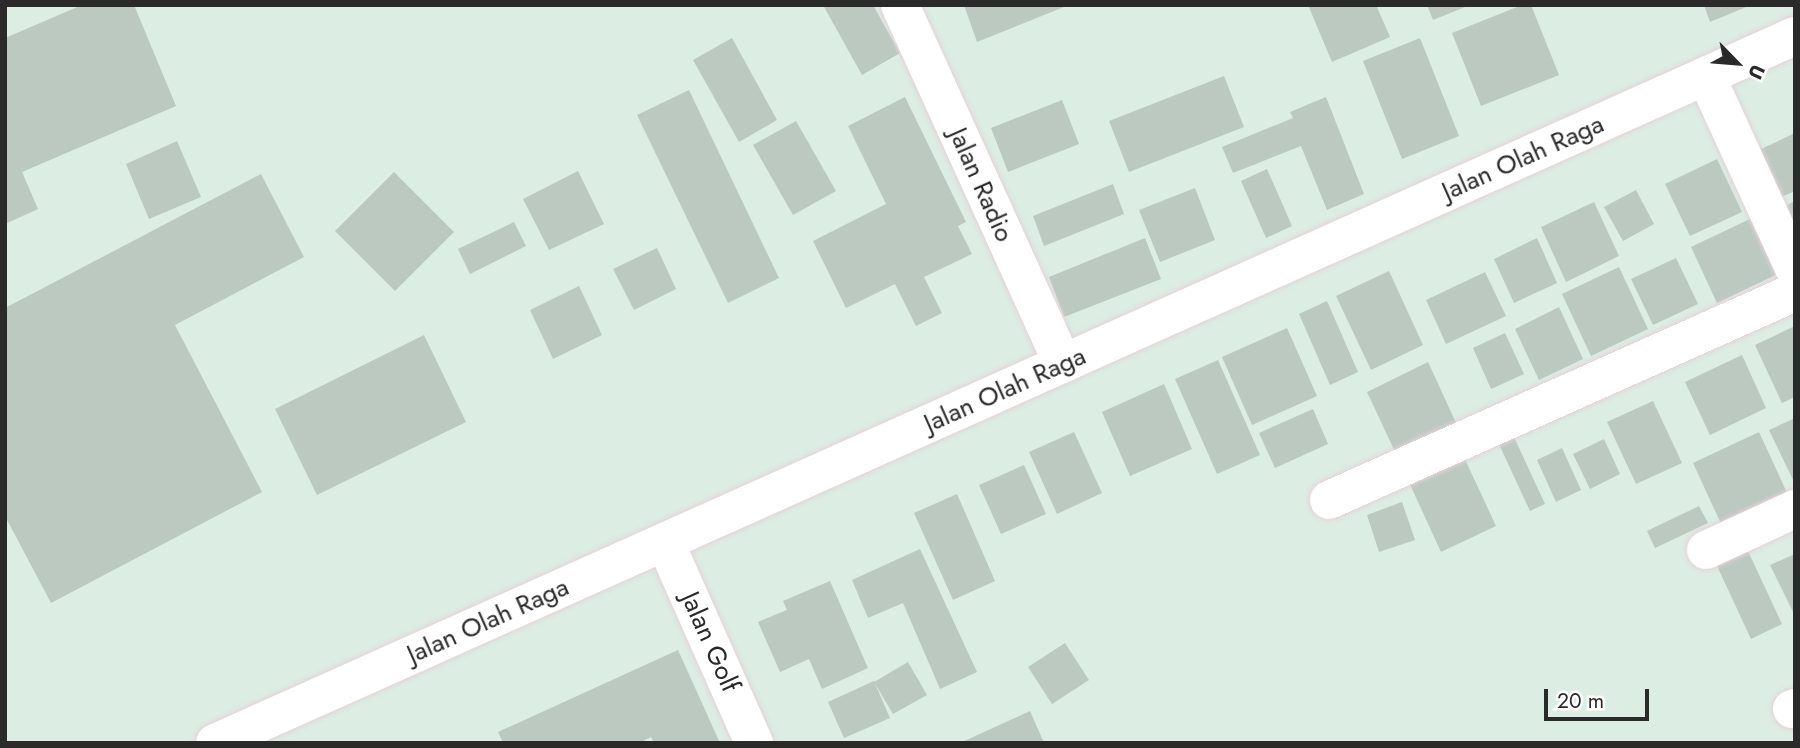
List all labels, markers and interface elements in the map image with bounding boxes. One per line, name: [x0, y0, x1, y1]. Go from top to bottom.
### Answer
north arrow: [1702, 28, 1772, 98]
text: U: [1741, 60, 1772, 84]
street label: Jalan Olah Raga: [1437, 108, 1609, 208]
street label: Jalan Radio: [942, 123, 1020, 247]
street label: Jalan Olah Raga: [919, 340, 1091, 440]
street label: Jalan Olah Raga: [402, 571, 574, 671]
street label: Jalan Golf: [674, 587, 746, 697]
scale bar: [1548, 674, 1653, 718]
text: 20 m: [1557, 686, 1604, 716]

